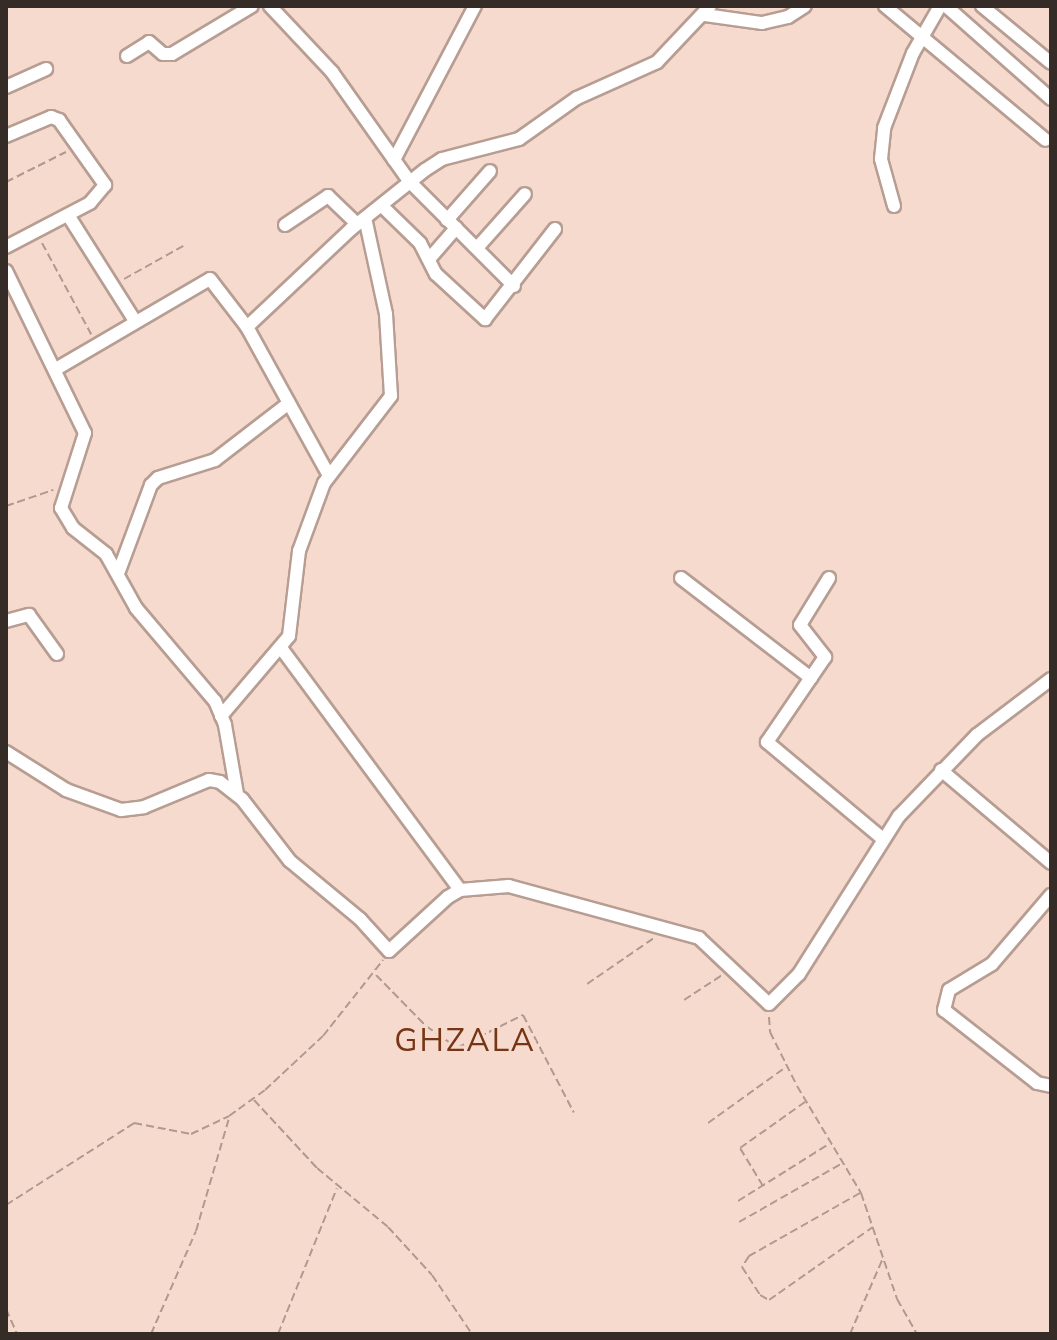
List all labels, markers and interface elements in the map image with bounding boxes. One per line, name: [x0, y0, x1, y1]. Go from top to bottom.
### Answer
district label: GHZALA: [394, 1022, 536, 1060]

